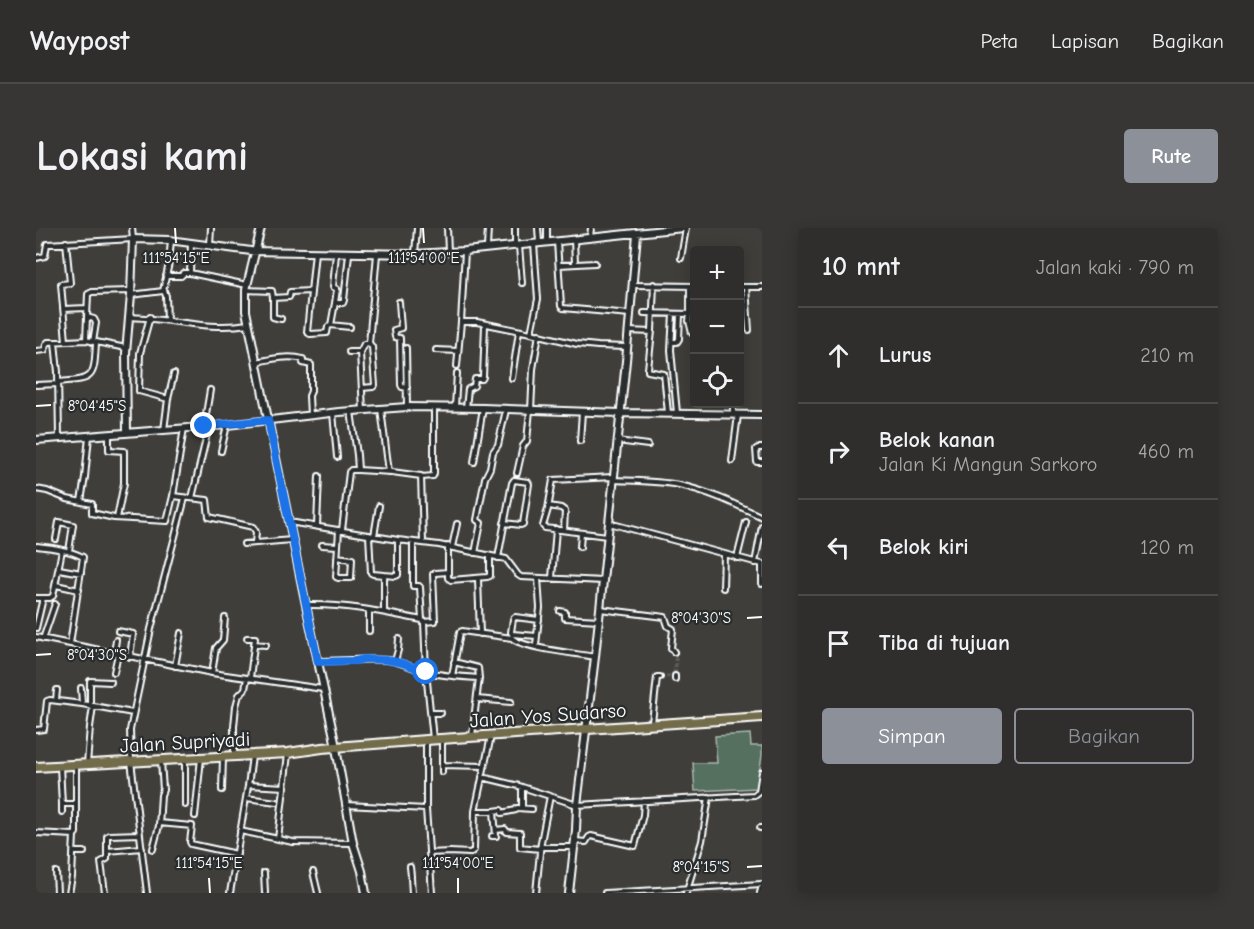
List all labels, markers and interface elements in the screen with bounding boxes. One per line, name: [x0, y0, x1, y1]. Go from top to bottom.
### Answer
text: Waypost: [30, 25, 130, 57]
text: Peta: [980, 29, 1018, 53]
text: Lapisan: [1051, 29, 1119, 53]
text: Bagikan: [1152, 29, 1224, 53]
button: Rute: [1124, 129, 1218, 183]
text: Lokasi kami: [36, 132, 248, 181]
map controls: [690, 246, 744, 408]
button: +: [690, 246, 744, 300]
text: 111°54'15"E: [142, 249, 210, 267]
text: 111°54'00"E: [388, 249, 460, 267]
text: 10 mnt: [822, 252, 900, 282]
text: Jalan kaki · 790 m: [1036, 256, 1194, 279]
button: −: [690, 300, 744, 354]
icon: ahead: [822, 339, 855, 372]
text: Lurus: [879, 342, 931, 368]
text: 210 m: [1140, 344, 1194, 367]
button: locate: [690, 354, 744, 408]
text: 8°04'45"S: [68, 397, 126, 415]
route end: [190, 412, 216, 438]
text: Belok kanan: [879, 427, 995, 453]
icon: right: [822, 435, 855, 468]
text: 460 m: [1138, 440, 1194, 463]
text: Jalan Ki Mangun Sarkoro: [879, 453, 1097, 476]
icon: left: [822, 531, 855, 564]
text: Belok kiri: [879, 534, 969, 560]
text: 120 m: [1140, 536, 1194, 559]
text: 8°04'30"S: [671, 609, 731, 627]
icon: arrive: [822, 627, 855, 660]
text: Tiba di tujuan: [879, 630, 1010, 656]
text: 8°04'30"S: [67, 646, 127, 664]
route start: [412, 658, 438, 684]
street label: Jalan Yos Sudarso: [469, 699, 627, 732]
button: Simpan: [822, 708, 1002, 764]
button: Bagikan: [1014, 708, 1194, 764]
street label: Jalan Supriyadi: [119, 728, 251, 757]
text: 111°54'15"E: [175, 854, 243, 872]
text: 111°54'00"E: [422, 854, 494, 872]
text: 8°04'15"S: [672, 858, 730, 876]

